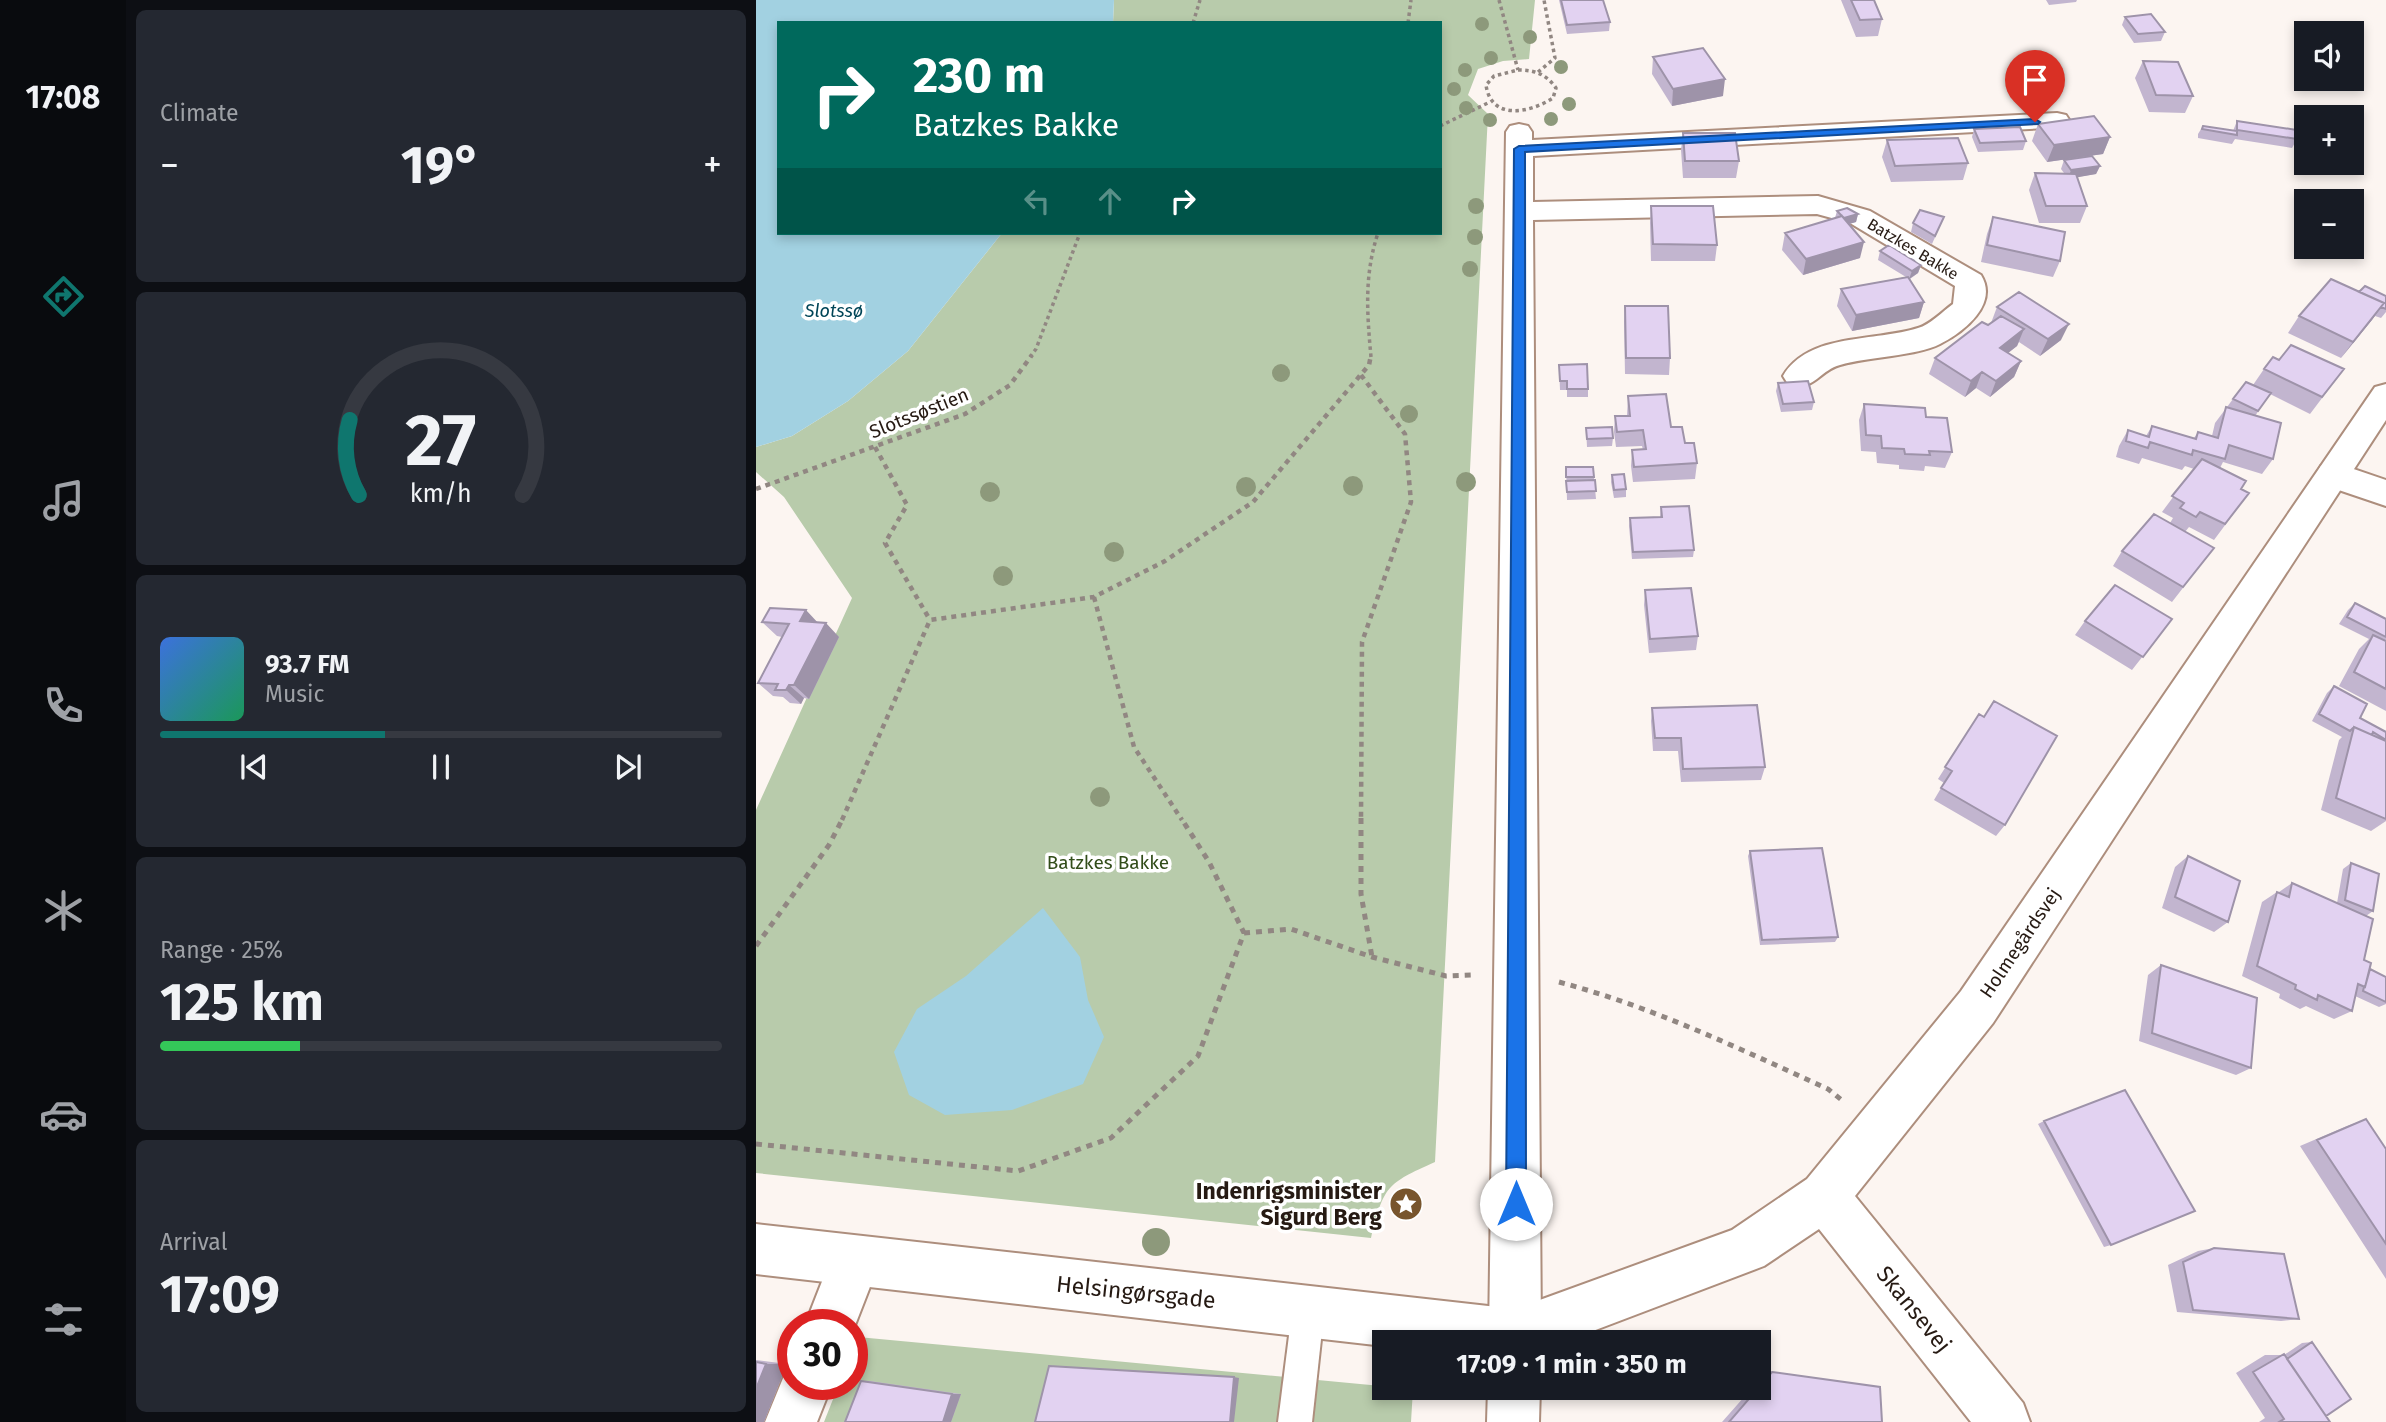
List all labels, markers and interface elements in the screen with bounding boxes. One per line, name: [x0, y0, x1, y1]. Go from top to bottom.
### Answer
map controls: [2294, 21, 2364, 259]
button: sound: [2294, 21, 2364, 91]
text: 230 m: [913, 46, 1045, 105]
icon: right: [798, 49, 889, 140]
pin: [2005, 50, 2065, 122]
icon: arrive: [2016, 61, 2054, 99]
text: 17:08: [26, 78, 100, 116]
text: Climate: [160, 99, 239, 127]
button: +: [2294, 105, 2364, 175]
text: Batzkes Bakke: [913, 106, 1119, 144]
text: 19°: [401, 134, 481, 197]
text: −: [160, 142, 179, 188]
text: +: [703, 142, 722, 188]
icon: left: [1018, 182, 1056, 220]
icon: ahead: [1091, 182, 1129, 220]
icon: right: [1164, 182, 1202, 220]
button: −: [2294, 189, 2364, 259]
street label: Batzkes Bakke: [1864, 214, 1962, 284]
icon: directions: [39, 272, 88, 321]
water label: Slotssø: [804, 300, 863, 322]
street label: Slotssøstien: [866, 383, 972, 443]
text: 27: [406, 397, 476, 484]
icon: music: [39, 476, 88, 525]
text: km/h: [410, 478, 472, 508]
text: 93.7 FM: [265, 649, 350, 680]
text: Music: [265, 680, 325, 708]
icon: phone: [39, 681, 88, 730]
icon: previous: [235, 748, 273, 786]
icon: pause: [422, 748, 460, 786]
icon: next: [609, 748, 647, 786]
park label: Batzkes Bakke: [1047, 851, 1169, 874]
street label: Holmegårdsvej: [1975, 884, 2065, 1002]
icon: climate: [39, 886, 88, 935]
text: Range · 25%: [160, 936, 283, 964]
text: 125 km: [160, 971, 324, 1034]
icon: car: [39, 1090, 88, 1139]
position arrow: [1479, 1167, 1553, 1241]
place label: Indenrigsminister Sigurd Berg: [1196, 1177, 1383, 1231]
place icon: Indenrigsminister Sigurd Berg: [1387, 1185, 1425, 1223]
text: Arrival: [160, 1228, 227, 1256]
street label: Skansevej: [1871, 1260, 1957, 1358]
text: 17:09: [160, 1263, 280, 1326]
street label: Helsingørsgade: [1055, 1270, 1217, 1314]
icon: filters: [39, 1295, 88, 1344]
speed limit sign: 30: [777, 1309, 868, 1400]
text: 17:09 · 1 min · 350 m: [1456, 1349, 1687, 1380]

